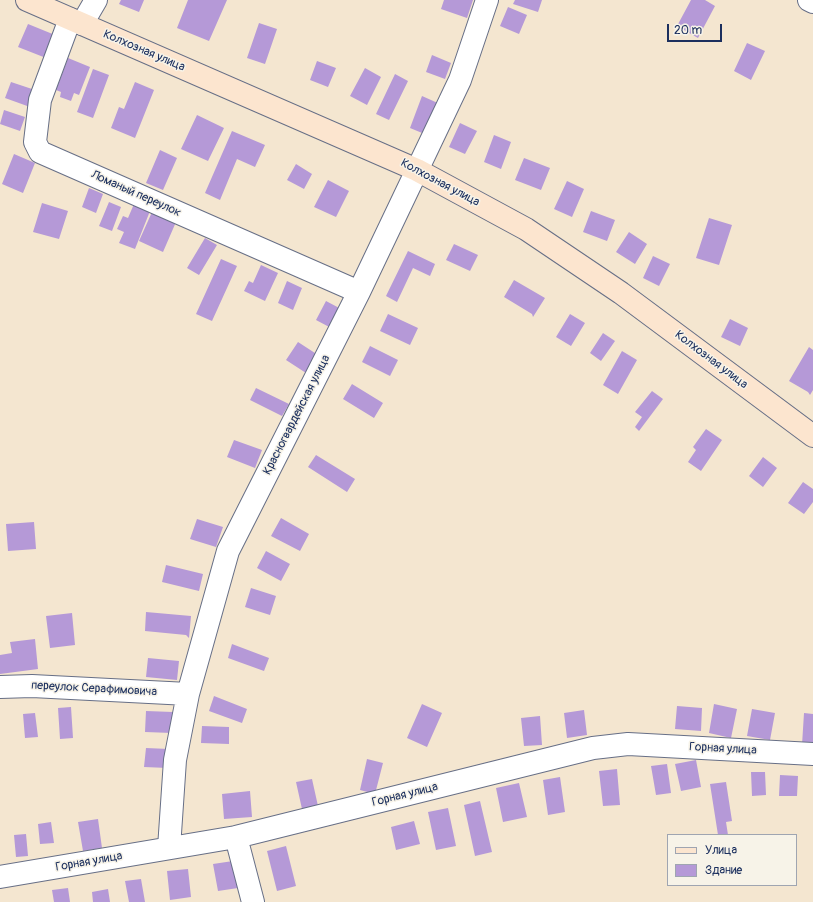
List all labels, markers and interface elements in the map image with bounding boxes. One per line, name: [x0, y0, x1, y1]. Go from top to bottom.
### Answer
scale bar: [669, 16, 724, 42]
text: 20 m: [674, 23, 702, 38]
street label: Колхозная улица: [101, 27, 187, 75]
street label: Колхозная улица: [398, 156, 482, 210]
street label: Ломаный переулок: [89, 168, 183, 220]
street label: Колхозная улица: [672, 328, 750, 392]
street label: Красногвардейская улица: [260, 353, 334, 477]
street label: переулок Серафимовича: [31, 679, 157, 699]
street label: Горная улица: [689, 740, 757, 758]
street label: Горная улица: [370, 780, 440, 810]
legend: [667, 834, 797, 886]
text: Улица: [705, 843, 737, 858]
street label: Горная улица: [54, 849, 124, 875]
text: Здание: [705, 863, 742, 878]

